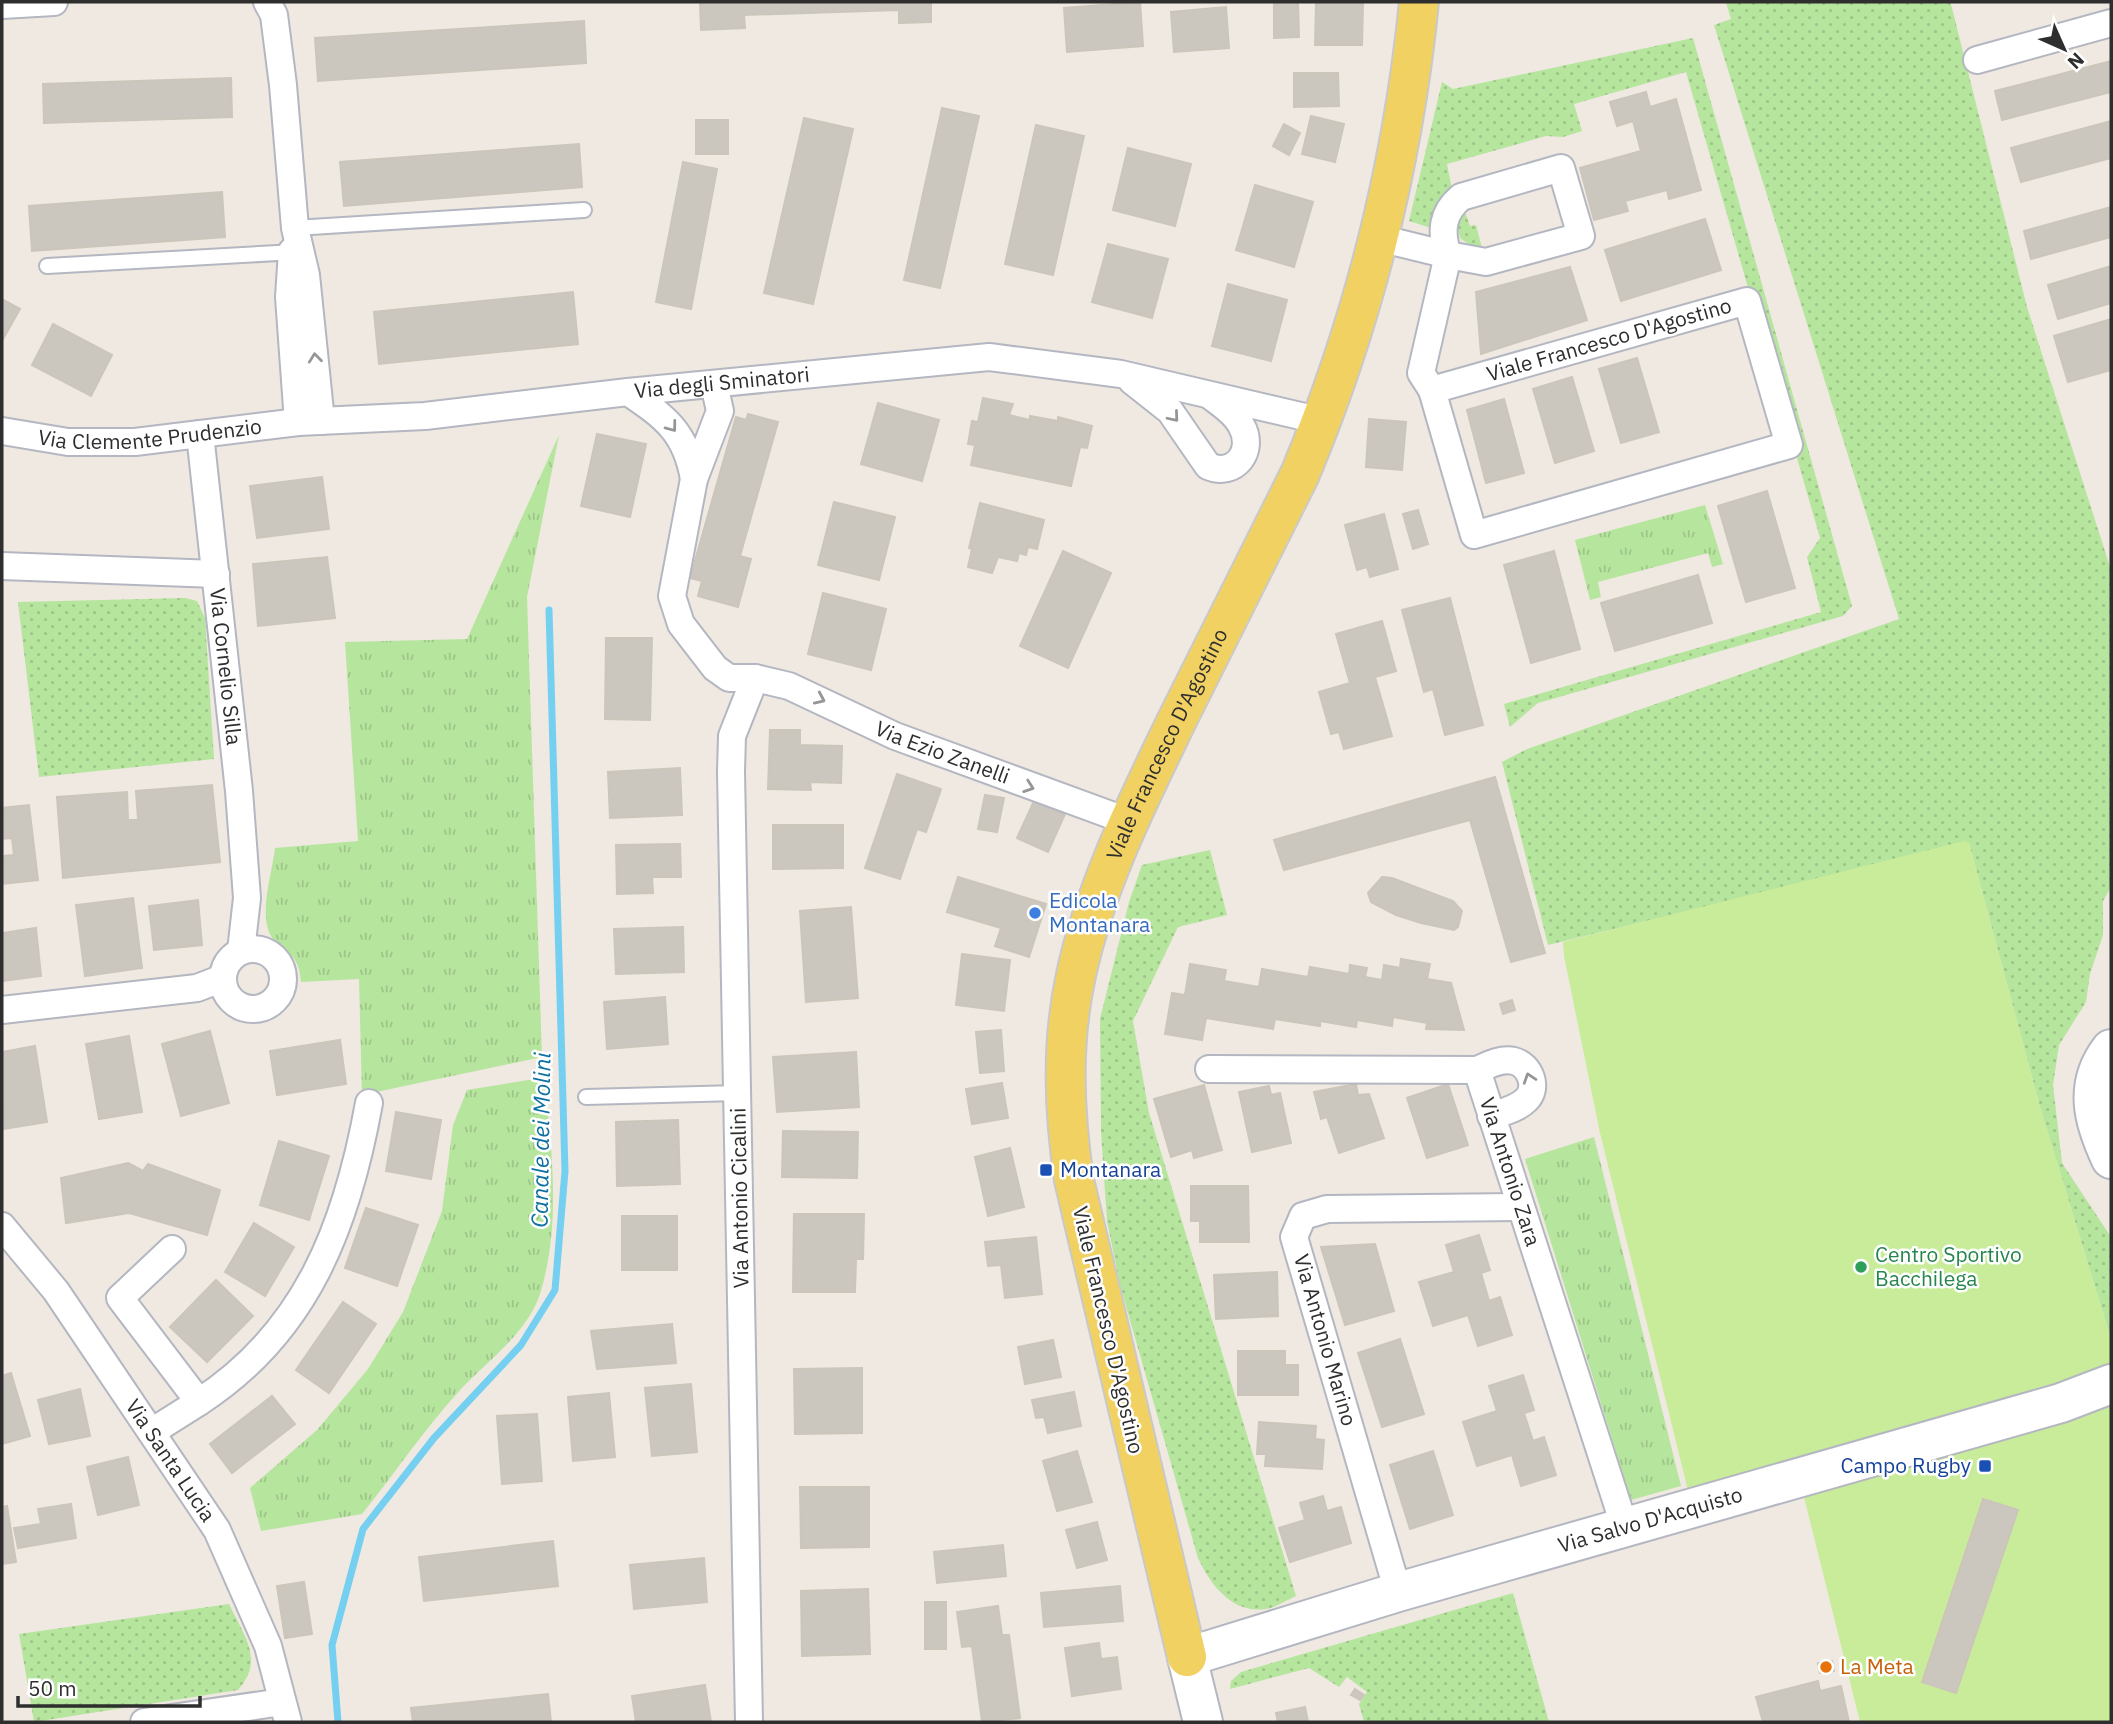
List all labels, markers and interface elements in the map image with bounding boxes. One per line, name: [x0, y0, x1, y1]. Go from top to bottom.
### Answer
north arrow: [2029, 14, 2099, 84]
text: N: [2063, 48, 2089, 74]
street label: Viale Francesco D'Agostino: [1483, 291, 1734, 387]
one-way arrow: [308, 352, 323, 363]
street label: Via degli Sminatori: [633, 359, 811, 404]
one-way arrow: [1166, 409, 1178, 422]
street label: Via Clemente Prudenzio: [36, 412, 263, 455]
one-way arrow: [664, 419, 677, 432]
street label: Via Cornelio Silla: [204, 586, 249, 747]
street label: Viale Francesco D'Agostino: [1099, 623, 1234, 864]
one-way arrow: [813, 691, 825, 705]
street label: Via Ezio Zanelli: [871, 714, 1014, 790]
one-way arrow: [1023, 779, 1035, 793]
place label: Edicola Montanara: [1049, 886, 1150, 938]
marker: Edicola Montanara: [1027, 905, 1043, 921]
water label: Canale dei Molini: [523, 1051, 557, 1228]
one-way arrow: [1522, 1073, 1537, 1085]
street label: Via Antonio Zara: [1474, 1094, 1548, 1249]
street label: Via Antonio Cicalini: [723, 1107, 755, 1289]
place label: Montanara: [1060, 1155, 1161, 1183]
marker: Montanara: [1038, 1162, 1054, 1178]
street label: Viale Francesco D'Agostino: [1067, 1203, 1151, 1456]
place label: Centro Sportivo Bacchilega: [1875, 1240, 2022, 1292]
street label: Via Antonio Marino: [1288, 1251, 1364, 1429]
marker: Centro Sportivo Bacchilega: [1853, 1259, 1869, 1275]
street label: Via Santa Lucia: [120, 1393, 222, 1527]
place label: Campo Rugby: [1841, 1451, 1972, 1479]
marker: Campo Rugby: [1977, 1458, 1993, 1474]
street label: Via Salvo D'Acquisto: [1555, 1480, 1745, 1559]
place label: La Meta: [1840, 1652, 1914, 1680]
marker: La Meta: [1818, 1659, 1834, 1675]
scale bar: [18, 1664, 200, 1708]
text: 50 m: [28, 1674, 77, 1702]

